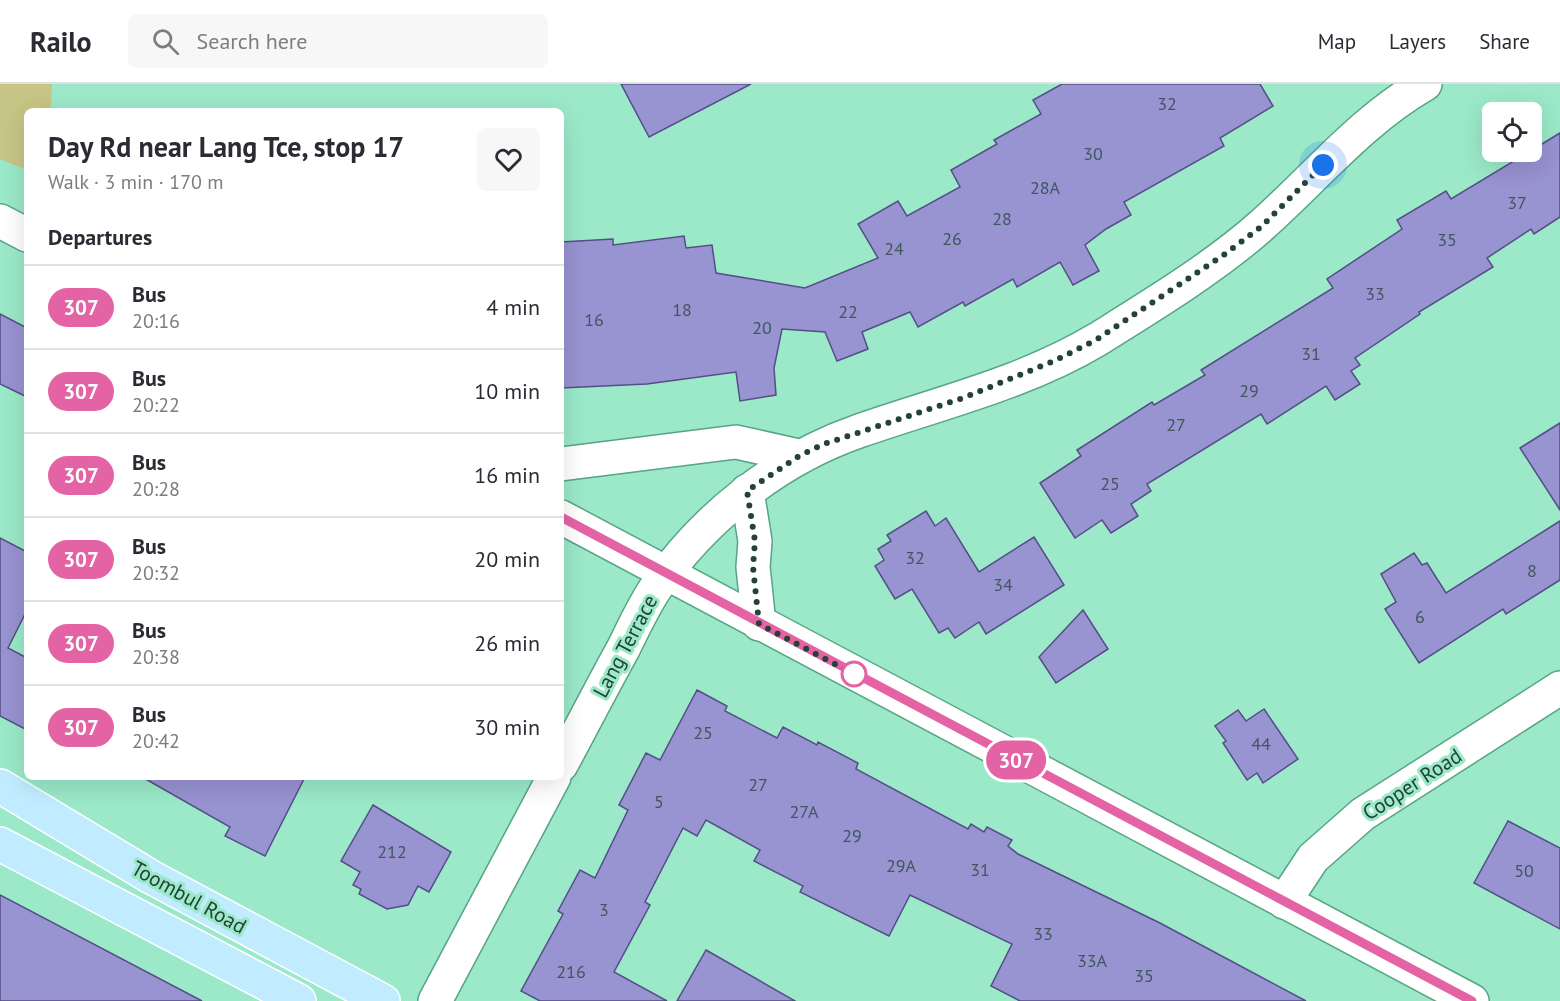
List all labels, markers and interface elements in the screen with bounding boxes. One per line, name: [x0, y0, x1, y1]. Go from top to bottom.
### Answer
search box: [128, 14, 548, 68]
text: Railo: [30, 23, 92, 60]
icon: search: [149, 25, 182, 58]
text: Search here: [197, 27, 308, 55]
text: Map: [1318, 28, 1356, 55]
text: Layers: [1389, 28, 1446, 55]
text: Share: [1479, 28, 1530, 55]
house number: 32: [1157, 92, 1177, 115]
map controls: [1482, 102, 1542, 162]
button: locate: [1482, 102, 1542, 162]
text: Day Rd near Lang Tce, stop 17: [48, 128, 404, 165]
button: heart: [477, 128, 540, 191]
house number: 30: [1083, 142, 1103, 165]
your location: [1308, 150, 1338, 180]
text: Walk · 3 min · 170 m: [48, 169, 224, 195]
house number: 28A: [1030, 176, 1061, 199]
house number: 37: [1507, 191, 1527, 214]
house number: 28: [992, 207, 1012, 230]
text: Departures: [48, 223, 152, 251]
house number: 26: [942, 227, 962, 250]
house number: 35: [1437, 228, 1457, 251]
house number: 24: [884, 237, 904, 260]
text: Bus: [132, 280, 166, 308]
house number: 33: [1365, 282, 1385, 305]
text: 4 min: [486, 293, 540, 321]
text: 307: [63, 294, 99, 321]
house number: 18: [672, 298, 692, 321]
house number: 22: [838, 300, 858, 323]
text: 20:16: [132, 308, 180, 334]
house number: 16: [584, 308, 604, 331]
house number: 20: [752, 316, 772, 339]
house number: 31: [1301, 342, 1321, 365]
text: Bus: [132, 364, 166, 392]
text: 10 min: [474, 377, 540, 405]
text: 307: [63, 378, 99, 405]
house number: 29: [1239, 379, 1259, 402]
text: 20:22: [132, 392, 180, 418]
house number: 27: [1166, 413, 1186, 436]
text: Bus: [132, 448, 166, 476]
text: 16 min: [474, 461, 540, 489]
text: 307: [63, 462, 99, 489]
house number: 25: [1100, 472, 1120, 495]
text: 20:28: [132, 476, 180, 502]
text: Bus: [132, 532, 166, 560]
text: 20 min: [474, 545, 540, 573]
text: 307: [63, 546, 99, 573]
house number: 32: [905, 546, 925, 569]
house number: 8: [1527, 559, 1537, 582]
text: 20:32: [132, 560, 180, 586]
house number: 34: [993, 573, 1013, 596]
street label: Lang Terrace: [587, 590, 663, 702]
house number: 6: [1415, 605, 1425, 628]
text: Bus: [132, 616, 166, 644]
text: 26 min: [474, 629, 540, 657]
text: 307: [63, 630, 99, 657]
text: 20:38: [132, 644, 180, 670]
unlabelled marker: [841, 661, 867, 687]
text: Bus: [132, 700, 166, 728]
text: 30 min: [474, 713, 540, 741]
text: 307: [63, 714, 99, 741]
house number: 25: [693, 721, 713, 744]
text: 20:42: [132, 728, 180, 754]
house number: 44: [1251, 732, 1271, 755]
line badge: 307: [982, 740, 1050, 780]
street label: Cooper Road: [1357, 742, 1467, 826]
text: 307: [998, 747, 1034, 774]
house number: 27: [748, 773, 768, 796]
house number: 5: [654, 790, 664, 813]
house number: 27A: [789, 800, 819, 823]
house number: 29: [842, 824, 862, 847]
house number: 212: [377, 840, 407, 863]
street label: Toombul Road: [127, 854, 251, 940]
house number: 29A: [886, 854, 917, 877]
house number: 31: [970, 858, 990, 881]
house number: 50: [1514, 859, 1534, 882]
house number: 3: [599, 898, 609, 921]
house number: 33: [1033, 922, 1053, 945]
house number: 33A: [1077, 949, 1108, 972]
house number: 216: [556, 960, 586, 983]
house number: 35: [1134, 964, 1154, 987]

